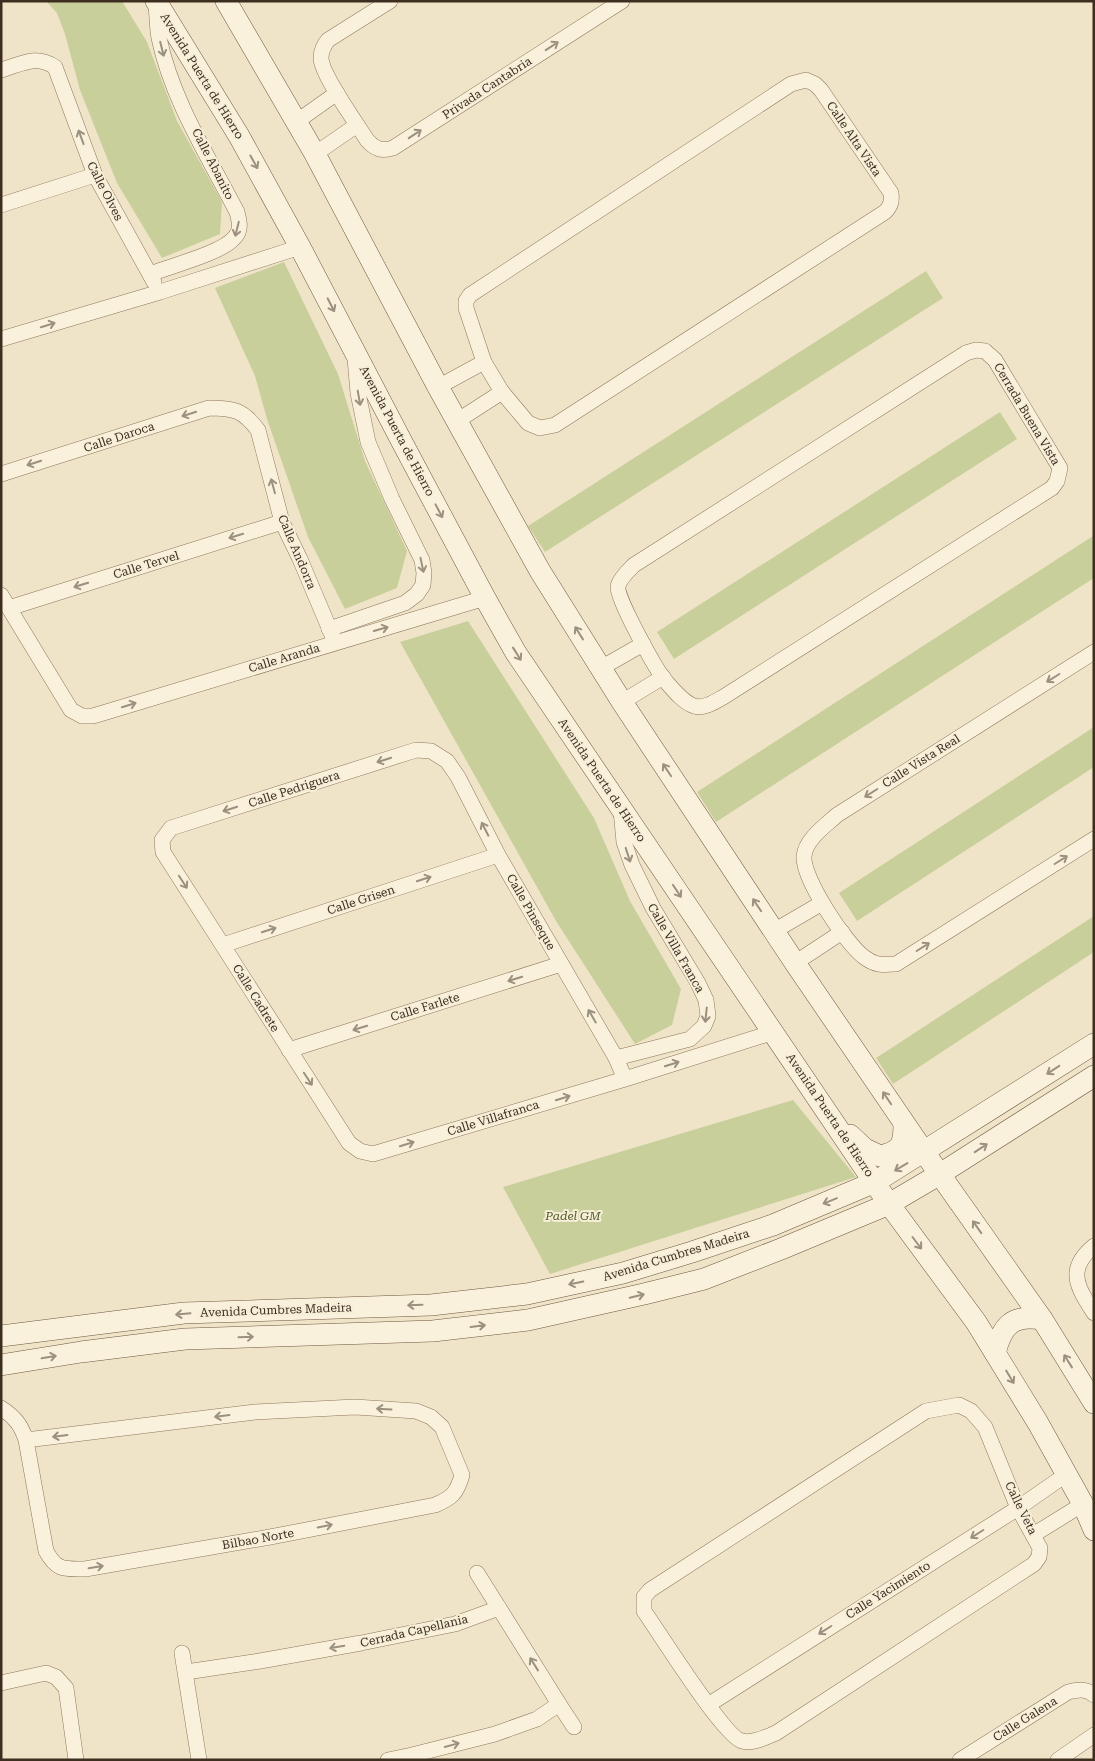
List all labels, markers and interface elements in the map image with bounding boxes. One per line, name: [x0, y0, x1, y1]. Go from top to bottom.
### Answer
street label: Avenida Puerta de Hierro: [157, 10, 247, 142]
one-way arrow: [158, 41, 167, 57]
one-way arrow: [545, 41, 559, 51]
street label: Privada Cantabria: [440, 54, 535, 122]
street label: Calle Alta Vista: [824, 99, 884, 180]
street label: Calle Abanito: [189, 126, 237, 202]
one-way arrow: [408, 128, 422, 139]
one-way arrow: [76, 130, 85, 145]
one-way arrow: [249, 155, 259, 170]
street label: Calle Olves: [84, 159, 126, 223]
one-way arrow: [232, 221, 241, 237]
one-way arrow: [326, 298, 336, 313]
one-way arrow: [40, 320, 56, 330]
street label: Cerrada Buena Vista: [991, 360, 1063, 468]
street label: Avenida Puerta de Hierro: [357, 363, 437, 499]
one-way arrow: [354, 390, 364, 406]
one-way arrow: [182, 410, 198, 420]
street label: Calle Daroca: [82, 419, 156, 455]
one-way arrow: [27, 459, 43, 469]
one-way arrow: [268, 479, 277, 495]
one-way arrow: [434, 504, 444, 519]
street label: Calle Andorra: [275, 513, 319, 592]
one-way arrow: [228, 532, 244, 542]
street label: Calle Tervel: [111, 548, 181, 582]
one-way arrow: [418, 557, 427, 573]
one-way arrow: [73, 581, 89, 590]
one-way arrow: [373, 624, 389, 633]
one-way arrow: [573, 626, 584, 640]
street label: Calle Aranda: [247, 640, 322, 675]
one-way arrow: [513, 646, 523, 660]
one-way arrow: [1046, 673, 1060, 683]
one-way arrow: [121, 700, 137, 710]
street label: Avenida Puerta de Hierro: [555, 716, 649, 844]
street label: Calle Vista Real: [880, 731, 963, 791]
one-way arrow: [377, 755, 393, 765]
one-way arrow: [661, 763, 671, 777]
street label: Calle Pedriguera: [247, 768, 342, 810]
one-way arrow: [865, 789, 879, 799]
one-way arrow: [222, 805, 238, 814]
one-way arrow: [480, 822, 490, 837]
one-way arrow: [624, 847, 633, 863]
one-way arrow: [1053, 854, 1067, 864]
street label: Calle Pinseque: [504, 871, 559, 953]
one-way arrow: [415, 874, 431, 883]
one-way arrow: [178, 875, 188, 889]
street label: Calle Grisen: [325, 882, 397, 918]
one-way arrow: [672, 884, 682, 898]
one-way arrow: [751, 898, 762, 912]
street label: Calle Villa Franca: [645, 901, 707, 996]
one-way arrow: [261, 925, 277, 934]
one-way arrow: [916, 941, 930, 951]
street label: Calle Cadrete: [230, 962, 283, 1035]
one-way arrow: [507, 975, 523, 984]
street label: Calle Farlete: [389, 990, 462, 1024]
one-way arrow: [701, 1006, 711, 1022]
one-way arrow: [586, 1010, 596, 1024]
one-way arrow: [352, 1023, 368, 1033]
street label: Avenida Puerta de Hierro: [783, 1051, 877, 1179]
one-way arrow: [664, 1059, 680, 1069]
one-way arrow: [1046, 1065, 1060, 1075]
one-way arrow: [303, 1071, 313, 1085]
one-way arrow: [881, 1091, 891, 1105]
one-way arrow: [554, 1092, 570, 1102]
street label: Calle Villafranca: [445, 1097, 541, 1139]
one-way arrow: [399, 1138, 415, 1148]
one-way arrow: [973, 1143, 987, 1153]
one-way arrow: [894, 1162, 908, 1172]
one-way arrow: [823, 1197, 838, 1207]
park label: Padel GM: [544, 1209, 601, 1223]
one-way arrow: [972, 1220, 982, 1234]
street label: Avenida Cumbres Madeira: [601, 1226, 751, 1284]
one-way arrow: [912, 1236, 923, 1249]
one-way arrow: [568, 1279, 584, 1289]
one-way arrow: [629, 1291, 645, 1300]
street label: Avenida Cumbres Madeira: [200, 1300, 353, 1320]
one-way arrow: [407, 1300, 424, 1310]
one-way arrow: [175, 1309, 191, 1319]
one-way arrow: [469, 1321, 485, 1331]
one-way arrow: [237, 1332, 253, 1342]
one-way arrow: [41, 1352, 57, 1362]
one-way arrow: [1063, 1355, 1073, 1369]
one-way arrow: [1005, 1369, 1015, 1383]
one-way arrow: [376, 1404, 392, 1413]
one-way arrow: [214, 1411, 230, 1421]
one-way arrow: [53, 1431, 69, 1441]
street label: Calle Veta: [1002, 1479, 1040, 1537]
one-way arrow: [317, 1521, 333, 1531]
street label: Bilbao Norte: [221, 1526, 295, 1552]
one-way arrow: [971, 1529, 985, 1539]
street label: Calle Yacimiento: [843, 1558, 933, 1622]
one-way arrow: [88, 1562, 104, 1572]
street label: Cerrada Capellania: [359, 1612, 470, 1650]
one-way arrow: [819, 1625, 833, 1635]
one-way arrow: [329, 1643, 345, 1653]
one-way arrow: [528, 1657, 538, 1671]
street label: Calle Galena: [990, 1694, 1060, 1744]
one-way arrow: [444, 1740, 460, 1749]

